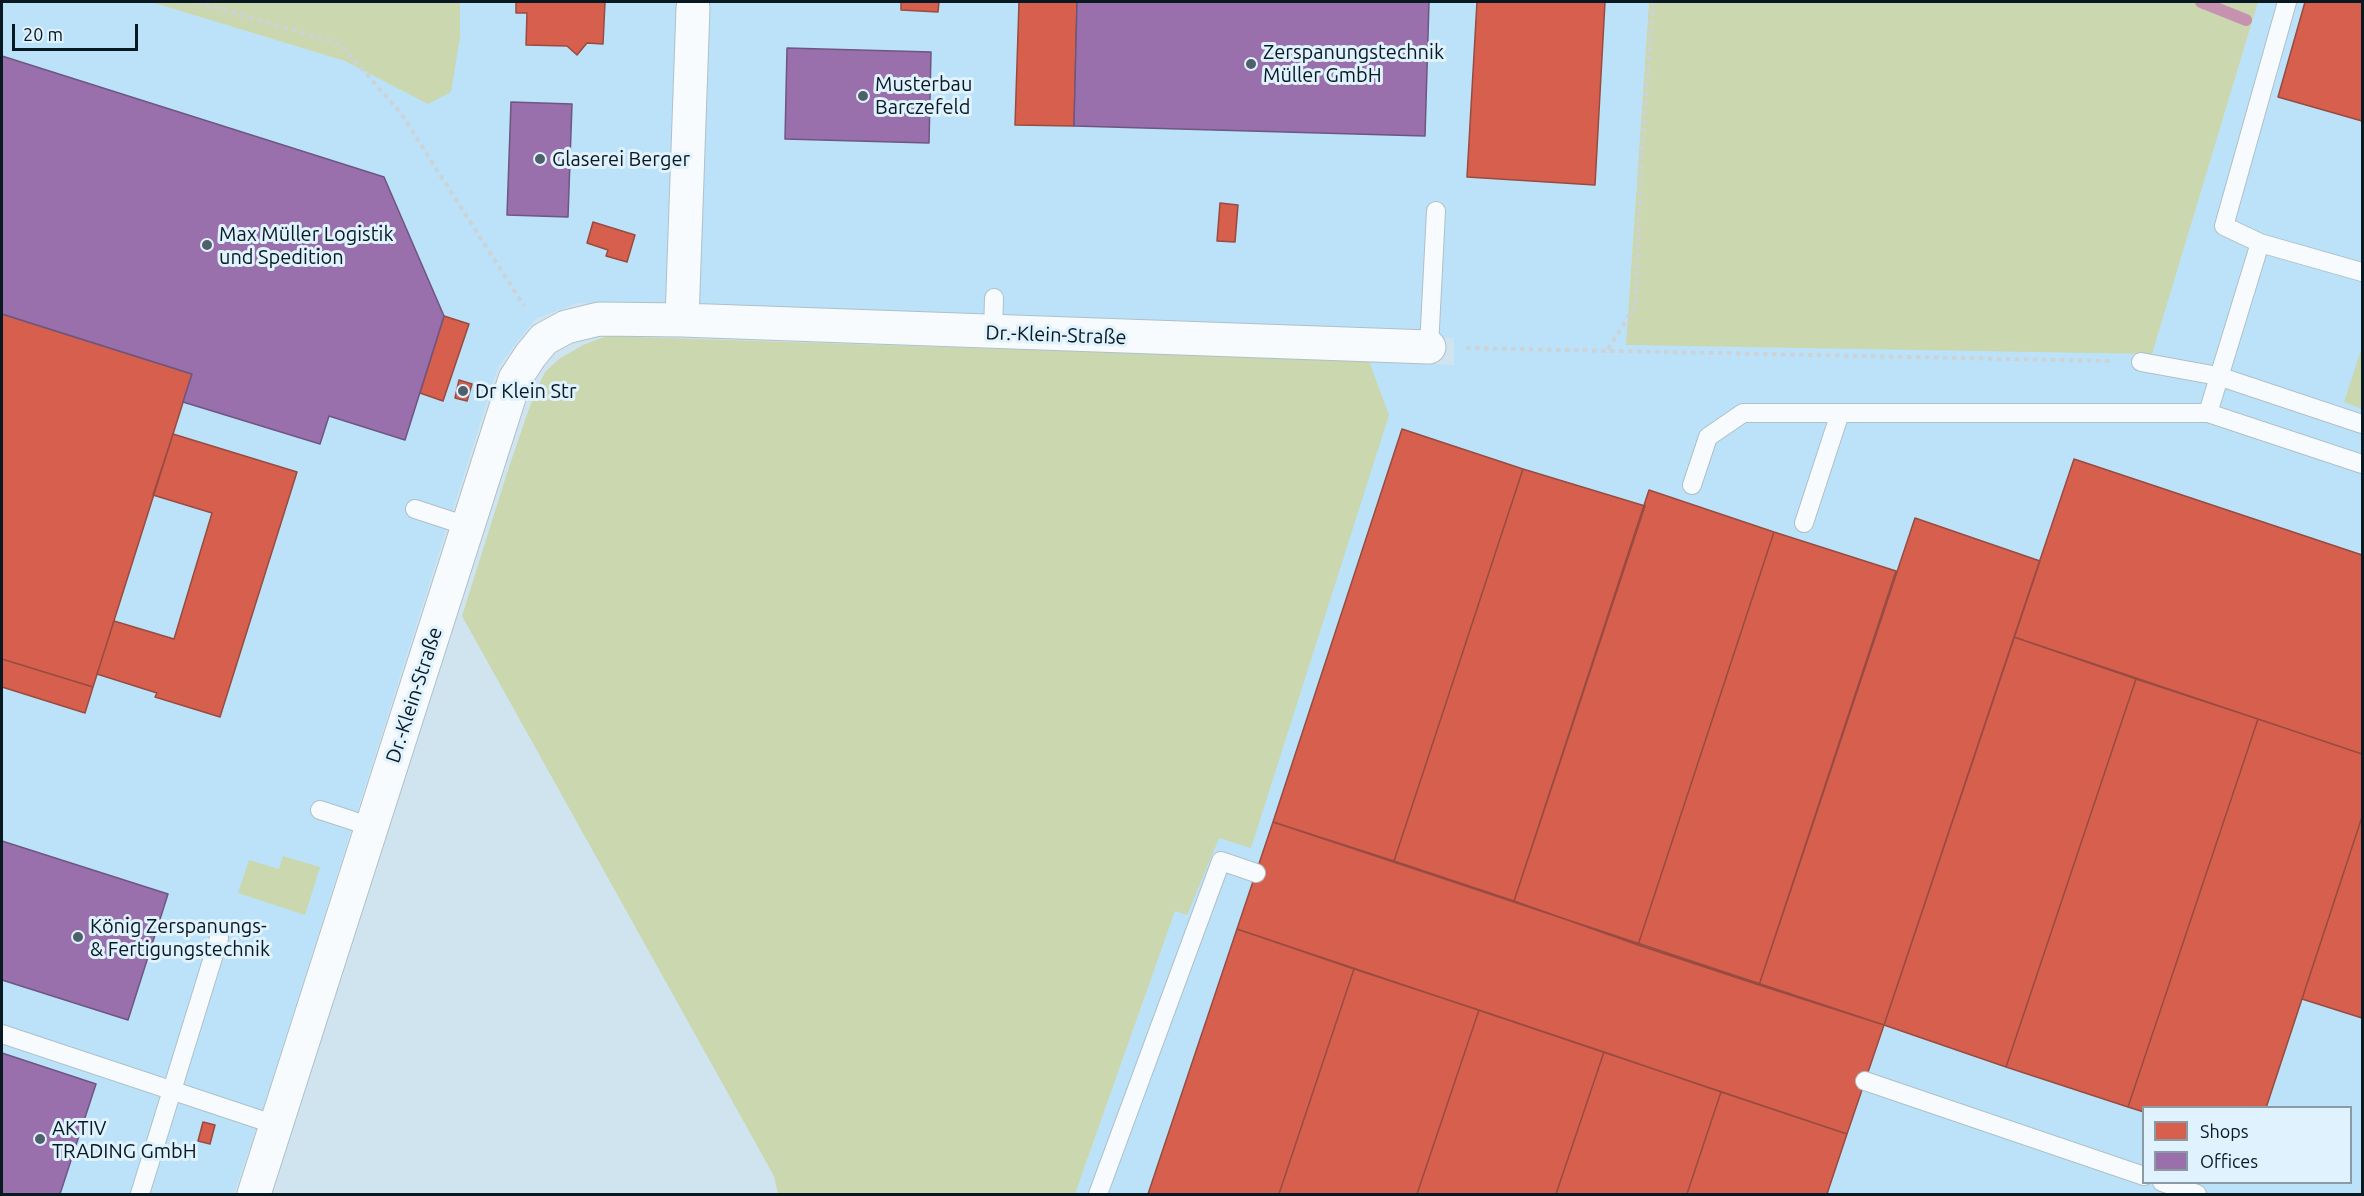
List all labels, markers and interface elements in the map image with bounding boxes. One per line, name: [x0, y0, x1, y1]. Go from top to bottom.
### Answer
scale bar: [15, 12, 141, 50]
text: 20 m: [23, 24, 63, 44]
place label: Zerspanungstechnik Müller GmbH: [1263, 40, 1444, 87]
marker: Zerspanungstechnik Müller GmbH: [1244, 57, 1258, 71]
place label: Musterbau Barczefeld: [875, 72, 972, 119]
marker: Musterbau Barczefeld: [856, 89, 870, 103]
place label: Glaserei Berger: [552, 147, 690, 171]
marker: Glaserei Berger: [533, 152, 547, 166]
place label: Max Müller Logistik und Spedition: [219, 222, 394, 269]
marker: Max Müller Logistik und Spedition: [200, 238, 214, 252]
street label: Dr.-Klein-Straße: [985, 321, 1127, 349]
place label: Dr Klein Str: [475, 379, 577, 403]
marker: Dr Klein Str: [456, 384, 470, 398]
street label: Dr.-Klein-Straße: [381, 624, 447, 766]
place label: König Zerspanungs- & Fertigungstechnik: [90, 914, 270, 961]
marker: König Zerspanungs- & Fertigungstechnik: [71, 930, 85, 944]
legend: [2142, 1106, 2352, 1184]
place label: AKTIV TRADING GmbH: [52, 1116, 197, 1163]
text: Shops: [2200, 1121, 2249, 1141]
marker: AKTIV TRADING GmbH: [33, 1132, 47, 1146]
text: Offices: [2200, 1151, 2258, 1171]

